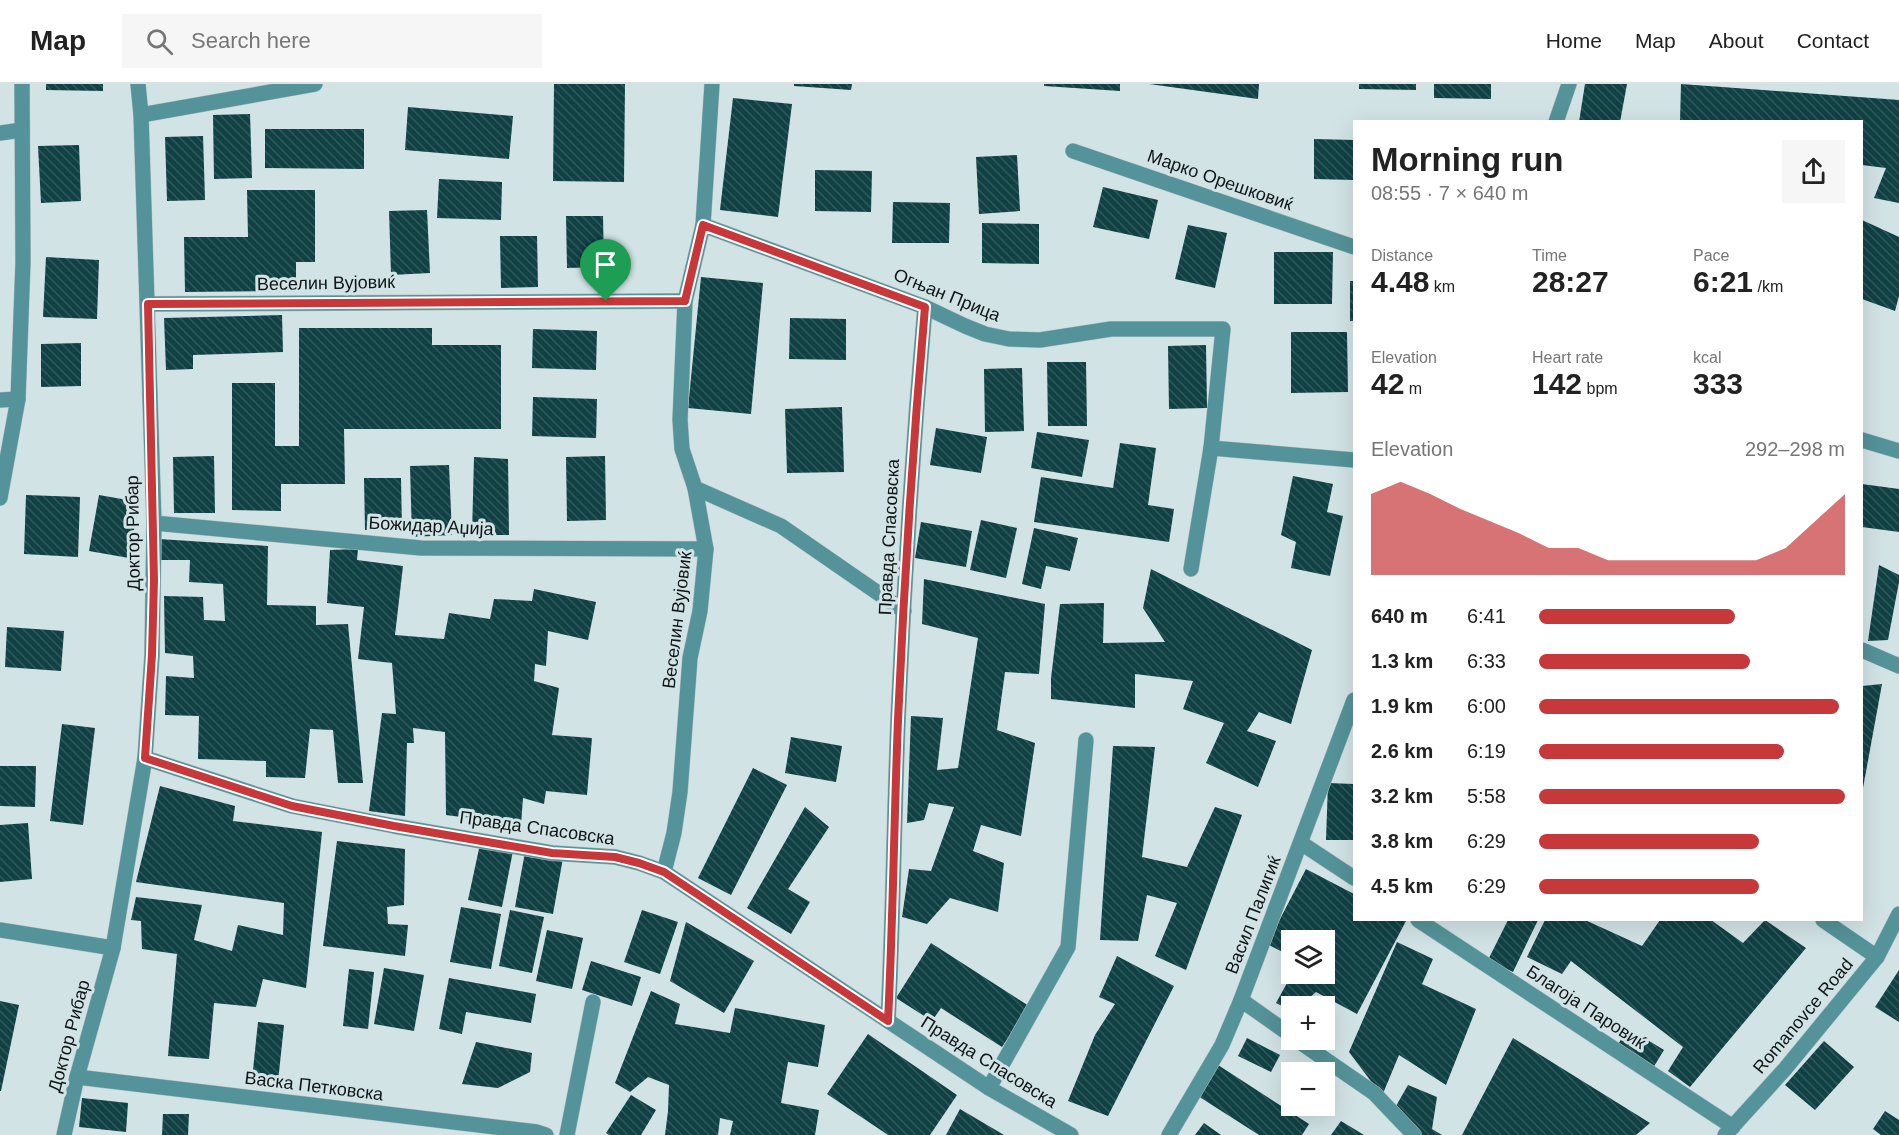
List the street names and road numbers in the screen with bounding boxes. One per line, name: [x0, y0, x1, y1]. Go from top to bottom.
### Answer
street label: Марко Орешковиќ: [1145, 146, 1295, 214]
street label: Огњан Прица: [891, 264, 1004, 326]
street label: Веселин Вујовиќ: [257, 272, 395, 294]
street label: Правда Спасовска: [875, 457, 903, 616]
street label: Доктор Рибар: [122, 475, 144, 591]
street label: Божидар Аџија: [368, 513, 495, 539]
street label: Веселин Вујовиќ: [659, 550, 695, 690]
street label: Правда Спасовска: [458, 807, 617, 849]
street label: Васил Палигиќ: [1221, 853, 1285, 977]
street label: Romanovce Road: [1749, 954, 1857, 1078]
street label: Благоја Паровиќ: [1523, 961, 1649, 1053]
street label: Доктор Рибар: [44, 978, 94, 1094]
street label: Правда Спасовска: [917, 1012, 1061, 1112]
street label: Васка Петковска: [243, 1068, 385, 1105]

